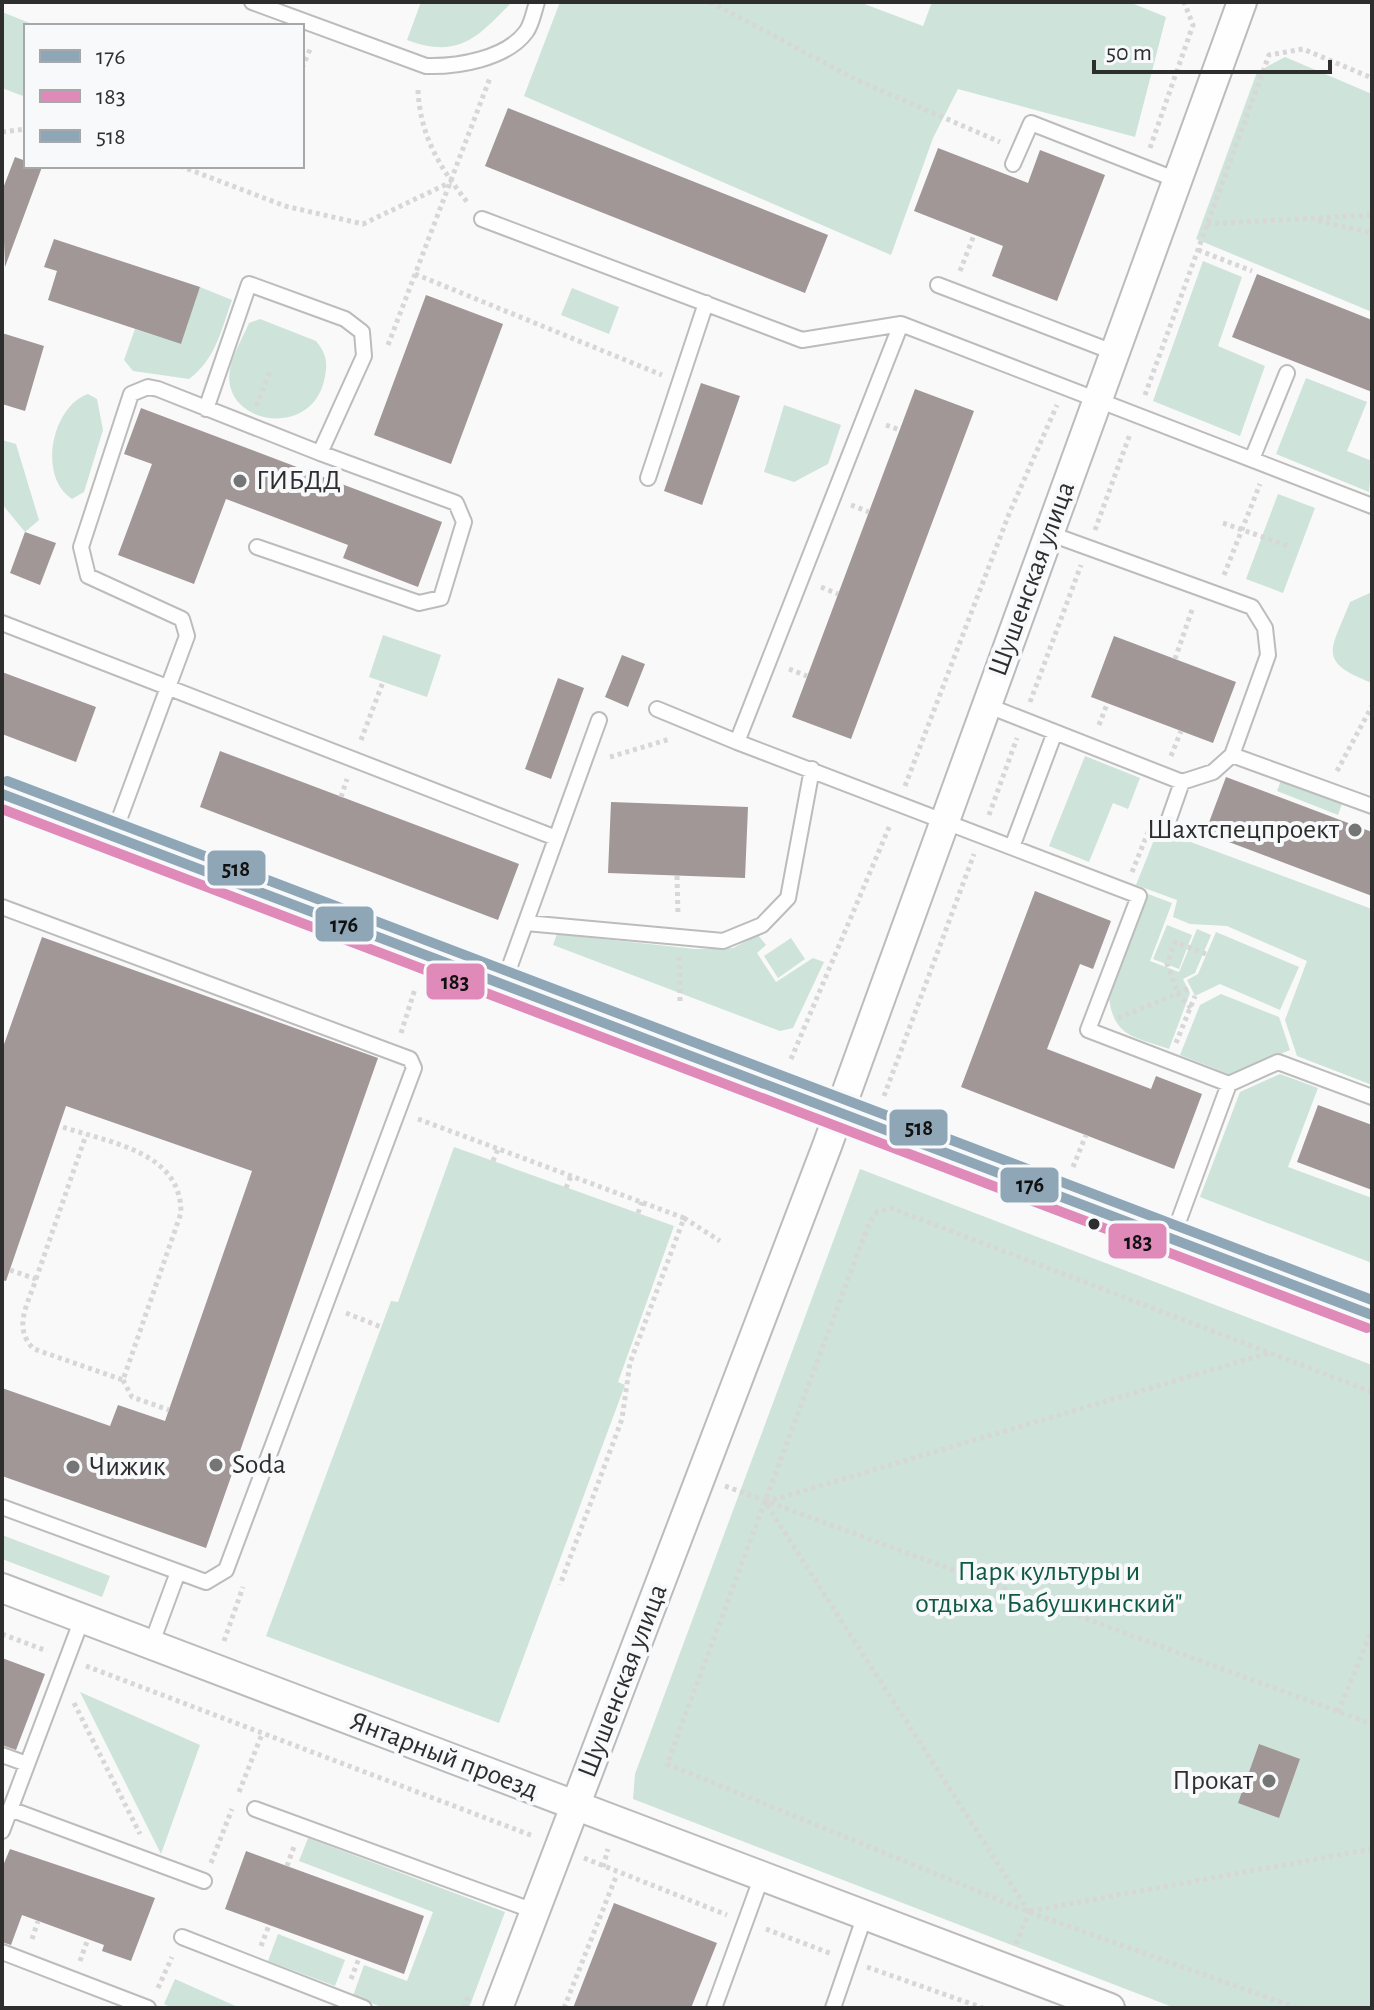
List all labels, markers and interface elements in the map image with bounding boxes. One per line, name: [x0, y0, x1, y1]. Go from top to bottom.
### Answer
legend: [24, 24, 304, 168]
scale bar: [1094, 24, 1330, 74]
text: 50 m: [1106, 41, 1152, 65]
text: 176: [96, 45, 126, 69]
text: 183: [96, 85, 126, 109]
text: 518: [96, 125, 126, 149]
place label: ГИБДД: [256, 467, 341, 495]
marker: ГИБДД: [231, 472, 249, 490]
street label: Шушенская улица: [984, 478, 1080, 680]
place label: Шахтспецпроект: [1147, 816, 1340, 844]
marker: Шахтспецпроект: [1346, 821, 1364, 839]
line badge: 518: [206, 849, 267, 887]
text: 518: [222, 858, 250, 880]
line badge: 176: [314, 905, 375, 943]
text: 176: [330, 914, 358, 936]
line badge: 183: [425, 962, 486, 1001]
text: 183: [441, 971, 469, 993]
line badge: 518: [888, 1108, 949, 1147]
text: 518: [905, 1117, 933, 1139]
line badge: 176: [999, 1166, 1060, 1204]
text: 176: [1016, 1174, 1044, 1196]
unlabelled marker: [1086, 1216, 1102, 1232]
line badge: 183: [1107, 1222, 1168, 1260]
text: 183: [1124, 1231, 1152, 1253]
place label: Soda: [232, 1451, 286, 1479]
place label: Чижик: [89, 1453, 166, 1481]
marker: Soda: [207, 1456, 225, 1474]
marker: Чижик: [64, 1458, 82, 1476]
park label: Парк культуры и отдыха "Бабушкинский": [915, 1558, 1183, 1618]
street label: Шушенская улица: [573, 1580, 673, 1782]
street label: Янтарный проезд: [346, 1707, 542, 1805]
place label: Прокат: [1172, 1767, 1254, 1795]
marker: Прокат: [1260, 1772, 1278, 1790]

